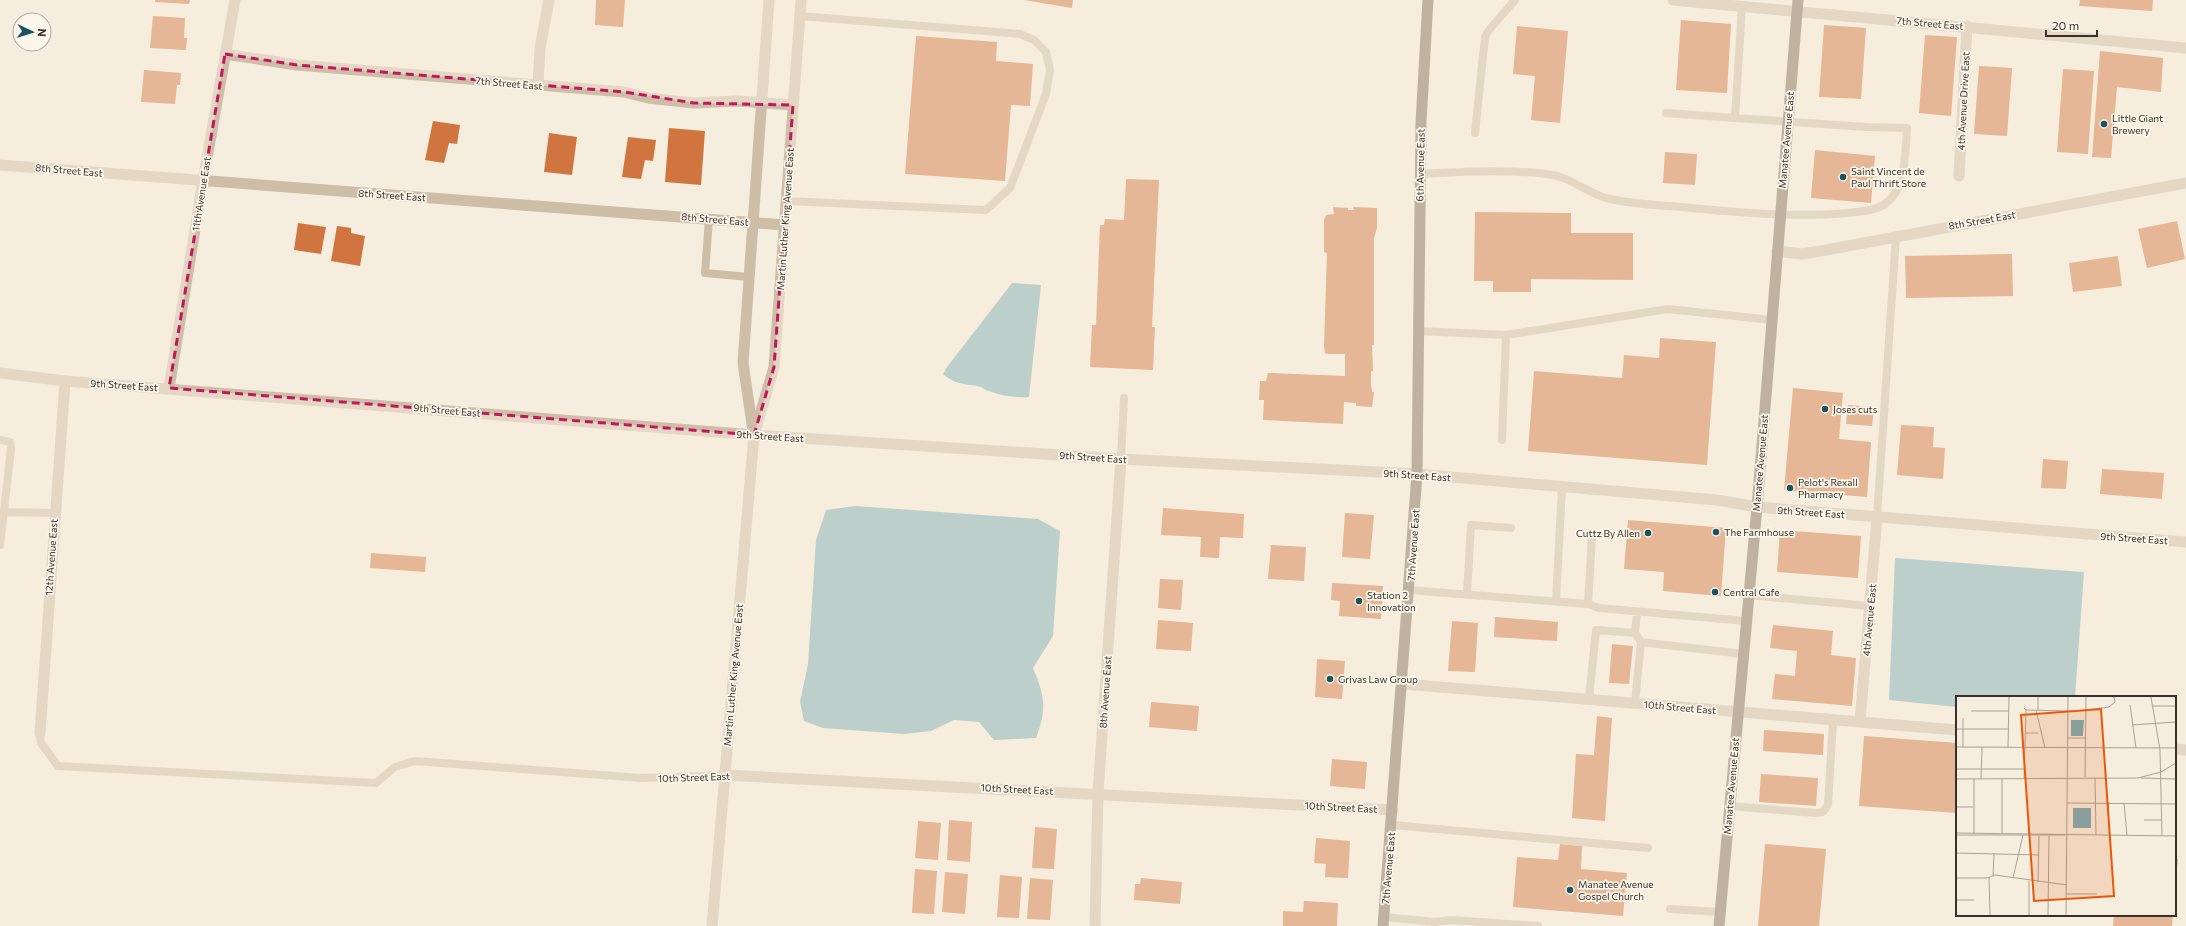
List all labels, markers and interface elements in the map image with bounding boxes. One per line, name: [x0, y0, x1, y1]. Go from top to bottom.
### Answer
north arrow: [12, 12, 52, 52]
scale bar: [2046, 12, 2097, 38]
street label: 7th Street East: [1896, 14, 1964, 32]
text: 20 m: [2052, 18, 2079, 32]
text: N: [36, 28, 49, 37]
street label: 4th Avenue Drive East: [1954, 51, 1972, 151]
street label: 7th Street East: [475, 74, 543, 92]
street label: Manatee Avenue East: [1776, 91, 1796, 189]
place label: Little Giant Brewery: [2112, 112, 2163, 136]
marker: Little Giant Brewery: [2099, 119, 2109, 129]
street label: 6th Avenue East: [1413, 128, 1427, 202]
street label: Martin Luther King Avenue East: [774, 147, 796, 291]
street label: 11th Avenue East: [189, 156, 213, 232]
street label: 8th Street East: [35, 161, 103, 179]
place label: Saint Vincent de Paul Thrift Store: [1851, 165, 1926, 189]
marker: Saint Vincent de Paul Thrift Store: [1838, 172, 1848, 182]
street label: 8th Street East: [358, 187, 426, 203]
street label: 8th Street East: [1948, 208, 2016, 232]
street label: 8th Street East: [681, 210, 749, 228]
street label: 9th Street East: [90, 377, 158, 393]
street label: 9th Street East: [413, 401, 481, 419]
place label: Joses cuts: [1833, 403, 1878, 415]
marker: Joses cuts: [1820, 404, 1830, 414]
street label: Manatee Avenue East: [1750, 414, 1770, 512]
street label: 9th Street East: [736, 428, 804, 444]
street label: 9th Street East: [1059, 449, 1127, 465]
street label: 9th Street East: [1383, 467, 1451, 483]
place label: Pelot's Rexall Pharmacy: [1798, 476, 1858, 500]
marker: Pelot's Rexall Pharmacy: [1785, 483, 1795, 493]
street label: 9th Street East: [1777, 504, 1845, 520]
street label: 7th Avenue East: [1405, 509, 1421, 581]
street label: 12th Avenue East: [42, 518, 60, 596]
place label: The Farmhouse: [1724, 526, 1794, 538]
place label: Cuttz By Allen: [1576, 527, 1640, 539]
marker: The Farmhouse: [1711, 527, 1721, 537]
marker: Cuttz By Allen: [1643, 528, 1653, 538]
street label: 9th Street East: [2100, 530, 2168, 546]
street label: 4th Avenue East: [1860, 583, 1878, 657]
place label: Central Cafe: [1723, 586, 1780, 598]
marker: Central Cafe: [1710, 587, 1720, 597]
place label: Station 2 Innovation: [1367, 589, 1416, 613]
marker: Station 2 Innovation: [1354, 596, 1364, 606]
street label: Martin Luther King Avenue East: [721, 603, 745, 747]
street label: 8th Avenue East: [1096, 655, 1114, 729]
place label: Grivas Law Group: [1338, 673, 1418, 685]
marker: Grivas Law Group: [1325, 674, 1335, 684]
inset map: [1956, 696, 2176, 916]
street label: 10th Street East: [1643, 698, 1717, 716]
street label: Manatee Avenue East: [1721, 737, 1741, 835]
street label: 10th Street East: [658, 770, 730, 784]
street label: 10th Street East: [980, 781, 1054, 797]
street label: 10th Street East: [1304, 799, 1378, 815]
street label: 7th Avenue East: [1379, 832, 1397, 904]
place label: Manatee Avenue Gospel Church: [1578, 878, 1654, 902]
marker: Manatee Avenue Gospel Church: [1565, 885, 1575, 895]

